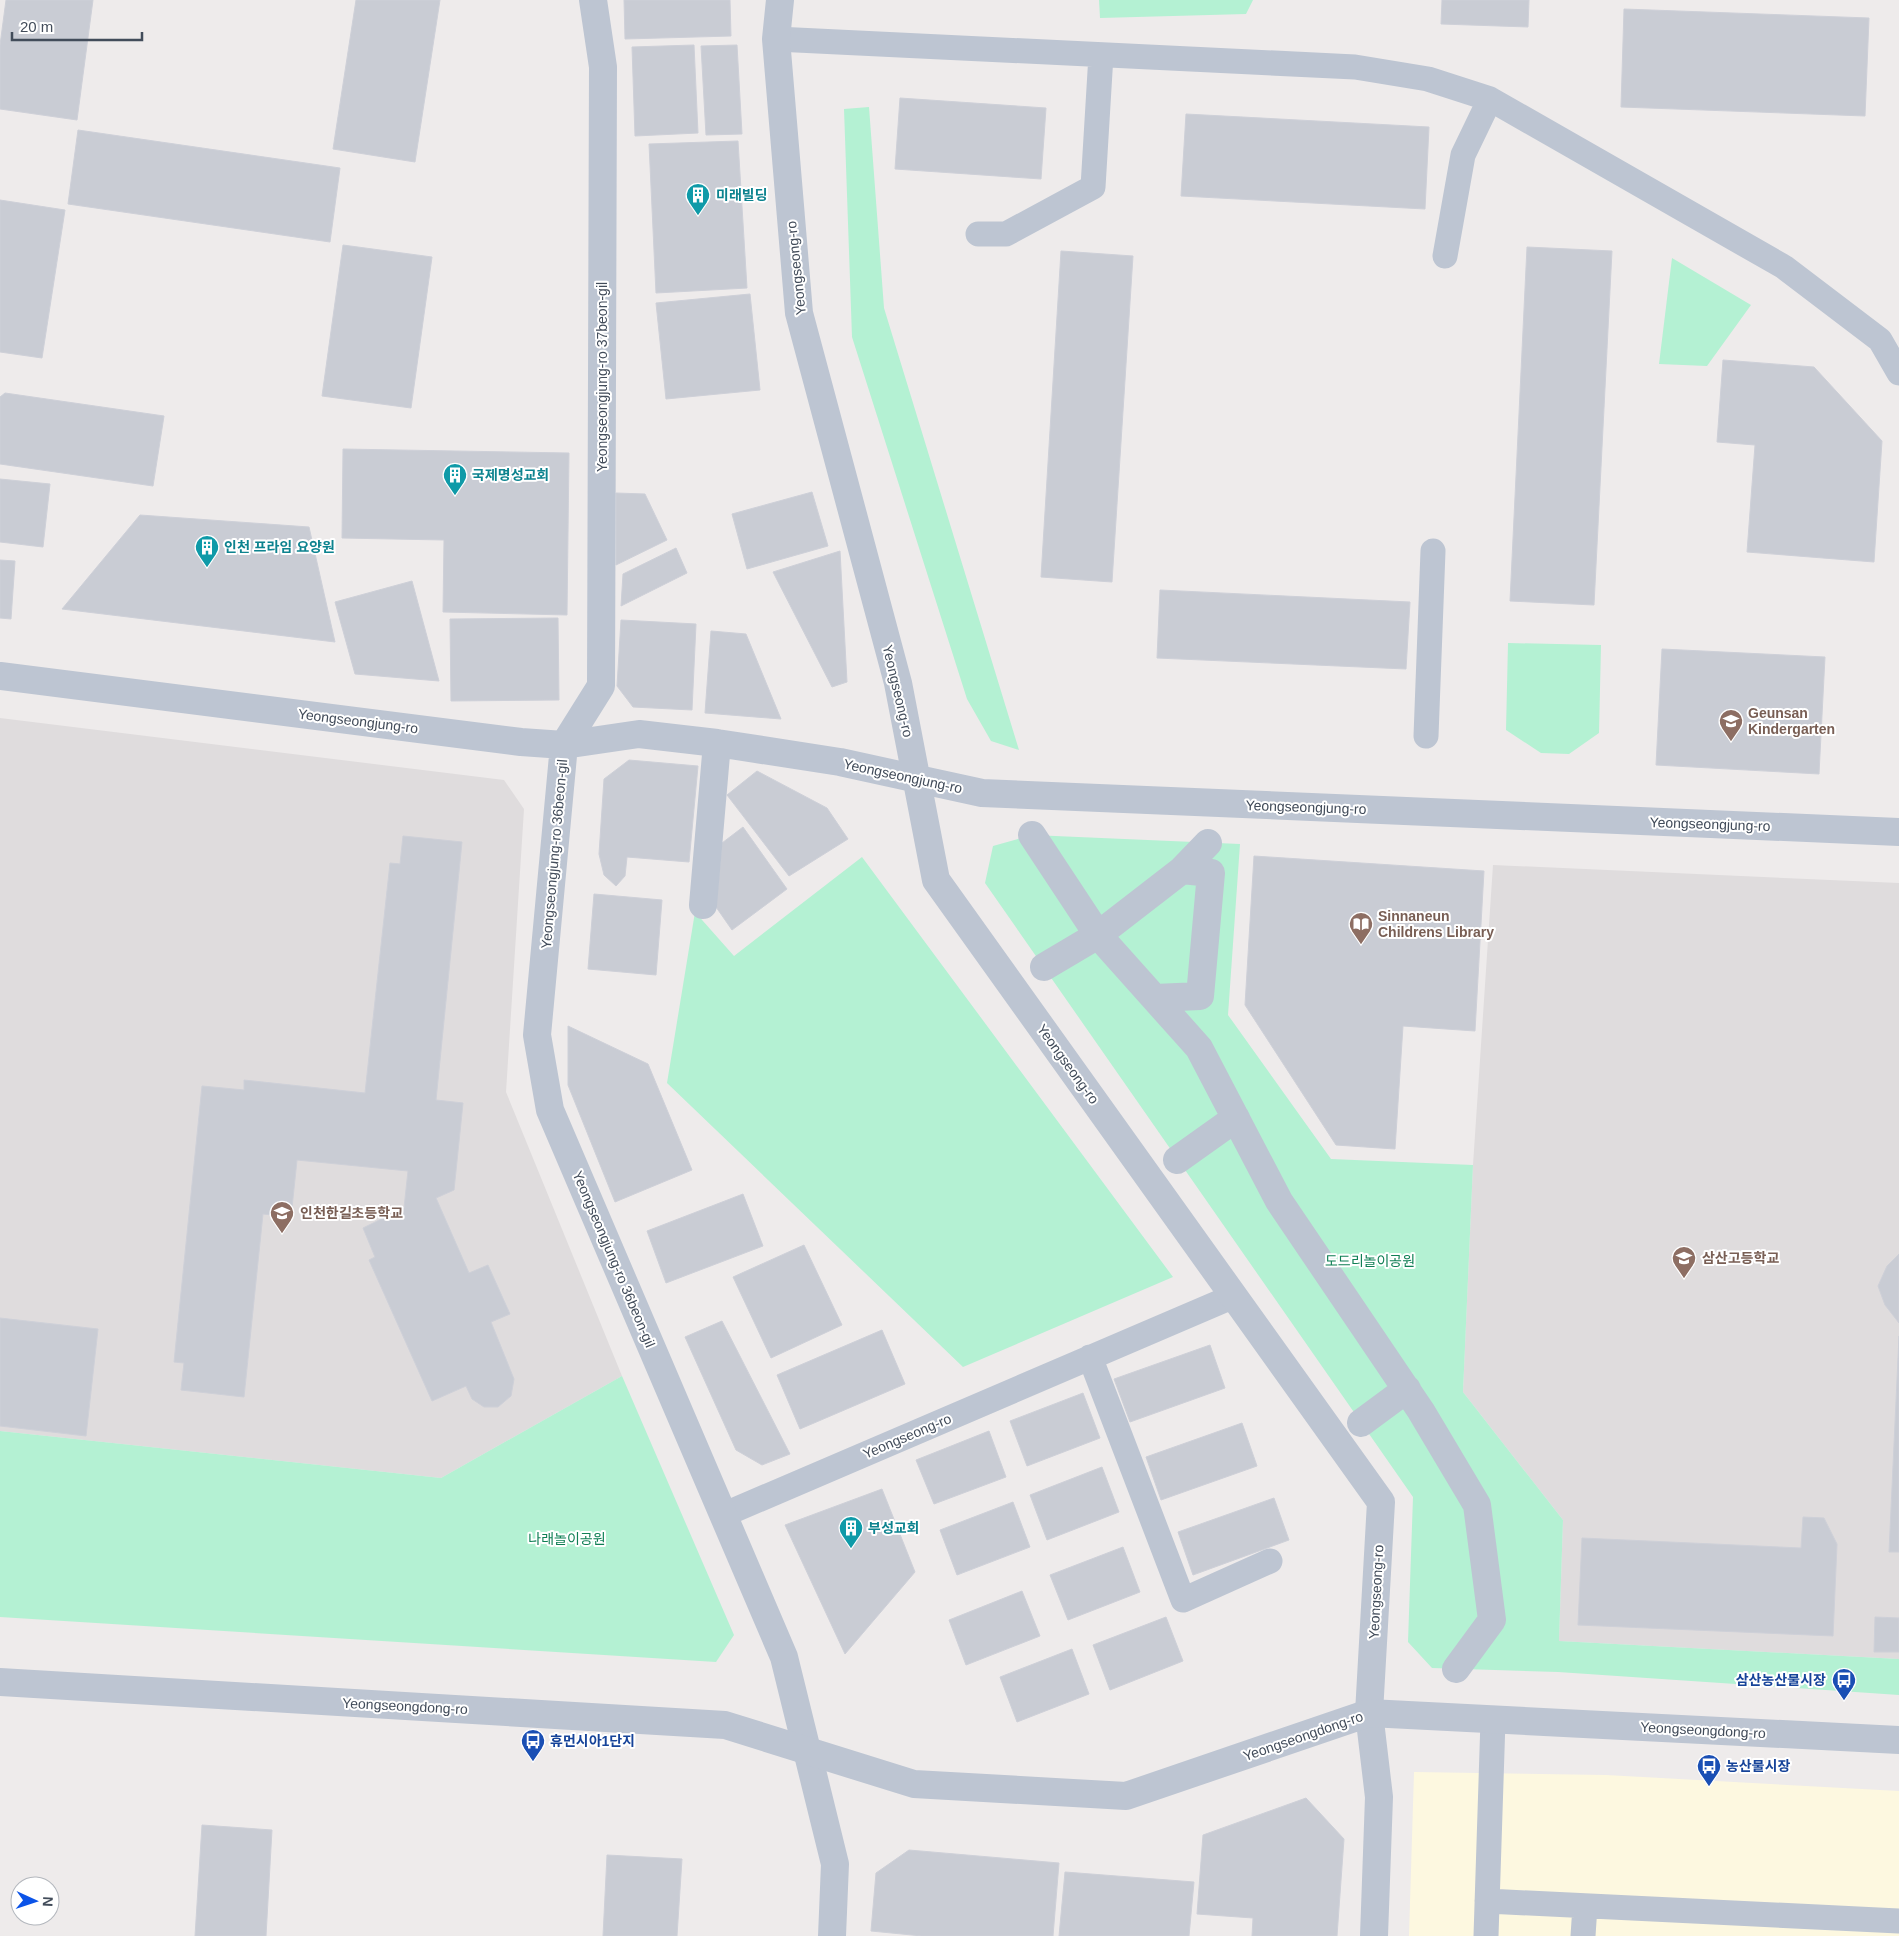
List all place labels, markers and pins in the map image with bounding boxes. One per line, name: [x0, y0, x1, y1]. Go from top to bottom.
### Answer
building icon: 미래빌딩: [685, 182, 711, 216]
place label: 미래빌딩: [716, 187, 768, 203]
building icon: 국제명성교회: [442, 462, 468, 496]
place label: 국제명성교회: [472, 467, 549, 483]
building icon: 인천 프라임 요양원: [194, 534, 220, 568]
place label: 인천 프라임 요양원: [224, 539, 335, 555]
place label: Geunsan Kindergarten: [1748, 705, 1835, 737]
school or university icon: Geunsan Kindergarten: [1718, 708, 1744, 742]
place label: Sinnaneun Childrens Library: [1378, 908, 1494, 940]
library icon: Sinnaneun Childrens Library: [1348, 911, 1374, 945]
school or university icon: 인천한길초등학교: [269, 1200, 295, 1234]
place label: 인천한길초등학교: [300, 1205, 403, 1221]
school or university icon: 삼산고등학교: [1671, 1245, 1697, 1279]
place label: 삼산고등학교: [1702, 1250, 1779, 1266]
building icon: 부성교회: [838, 1515, 864, 1549]
place label: 부성교회: [868, 1520, 920, 1536]
bus stop icon: 삼산농산물시장: [1831, 1667, 1857, 1701]
place label: 삼산농산물시장: [1736, 1672, 1826, 1688]
bus stop icon: 휴먼시아1단지: [520, 1728, 546, 1762]
place label: 휴먼시아1단지: [550, 1733, 635, 1749]
bus stop icon: 농산물시장: [1696, 1753, 1722, 1787]
place label: 농산물시장: [1726, 1758, 1791, 1774]

